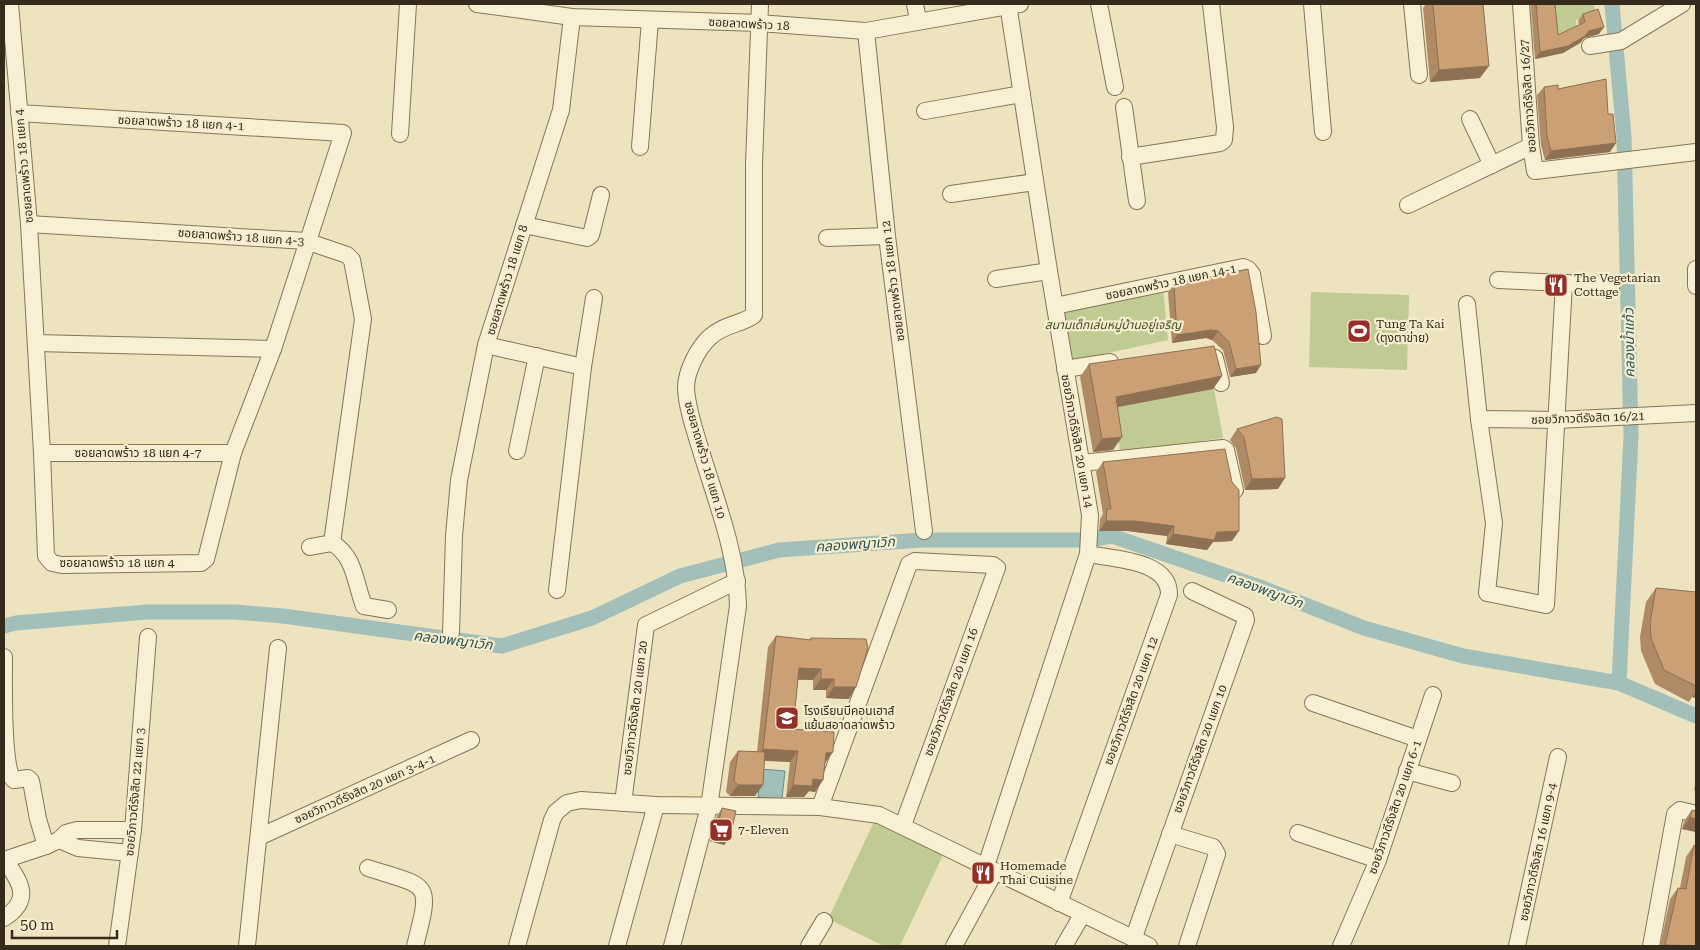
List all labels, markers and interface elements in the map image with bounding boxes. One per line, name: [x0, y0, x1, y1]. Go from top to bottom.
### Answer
street label: ซอยลาดพร้าว 18: [708, 15, 790, 33]
street label: ซอยวิภาวดีรังสิต 16/27: [1517, 38, 1539, 153]
street label: ซอยลาดพร้าว 18 แยก 4: [12, 108, 36, 224]
street label: ซอยลาดพร้าว 18 แยก 4-1: [117, 113, 245, 133]
street label: ซอยลาดพร้าว 18 แยก 12: [879, 220, 907, 342]
street label: ซอยลาดพร้าว 18 แยก 8: [484, 223, 531, 337]
street label: ซอยลาดพร้าว 18 แยก 4-3: [177, 226, 305, 248]
street label: ซอยลาดพร้าว 18 แยก 14-1: [1104, 261, 1238, 303]
place label: The Vegetarian Cottage: [1574, 271, 1661, 299]
restaurant icon: The Vegetarian Cottage: [1543, 272, 1569, 298]
water label: คลองน้ำแก้ว: [1618, 307, 1638, 378]
place label: Tung Ta Kai (ตุงตาข่าย): [1376, 317, 1445, 345]
park label: สนามเด็กเล่นหมู่บ้านอยู่เจริญ: [1045, 318, 1182, 333]
sports icon: Tung Ta Kai (ตุงตาข่าย): [1346, 318, 1372, 344]
street label: ซอยวิภาวดีรังสิต 20 แยก 14: [1058, 373, 1096, 509]
street label: ซอยลาดพร้าว 18 แยก 10: [682, 400, 729, 521]
street label: ซอยวิภาวดีรังสิต 16/21: [1531, 409, 1645, 427]
street label: ซอยลาดพร้าว 18 แยก 4-7: [75, 446, 202, 460]
water label: คลองพญาเวิก: [815, 533, 896, 555]
street label: ซอยลาดพร้าว 18 แยก 4: [60, 556, 175, 570]
water label: คลองพญาเวิก: [1225, 569, 1306, 611]
street label: ซอยวิภาวดีรังสิต 20 แยก 16: [921, 626, 981, 758]
water label: คลองพญาเวิก: [413, 627, 494, 653]
street label: ซอยวิภาวดีรังสิต 20 แยก 12: [1101, 635, 1161, 767]
street label: ซอยวิภาวดีรังสิต 20 แยก 20: [620, 640, 650, 776]
street label: ซอยวิภาวดีรังสิต 20 แยก 10: [1170, 683, 1230, 815]
place label: โรงเรียนบีคอนเฮาส์ แย้มสอาดลาดพร้าว: [804, 704, 895, 732]
school or university icon: โรงเรียนบีคอนเฮาส์ แย้มสอาดลาดพร้าว: [774, 705, 800, 731]
street label: ซอยวิภาวดีรังสิต 22 แยก 3: [122, 727, 148, 857]
street label: ซอยวิภาวดีรังสิต 20 แยก 6-1: [1365, 738, 1425, 876]
street label: ซอยวิภาวดีรังสิต 20 แยก 3-4-1: [292, 751, 438, 826]
street label: ซอยวิภาวดีรังสิต 16 แยก 9-4: [1517, 781, 1560, 922]
supermarket icon: 7-Eleven: [708, 817, 734, 843]
place label: 7-Eleven: [738, 823, 789, 837]
place label: Homemade Thai Cuisine: [1000, 859, 1073, 887]
restaurant icon: Homemade Thai Cuisine: [970, 860, 996, 886]
scale bar: [12, 908, 118, 940]
text: 50 m: [20, 916, 55, 934]

